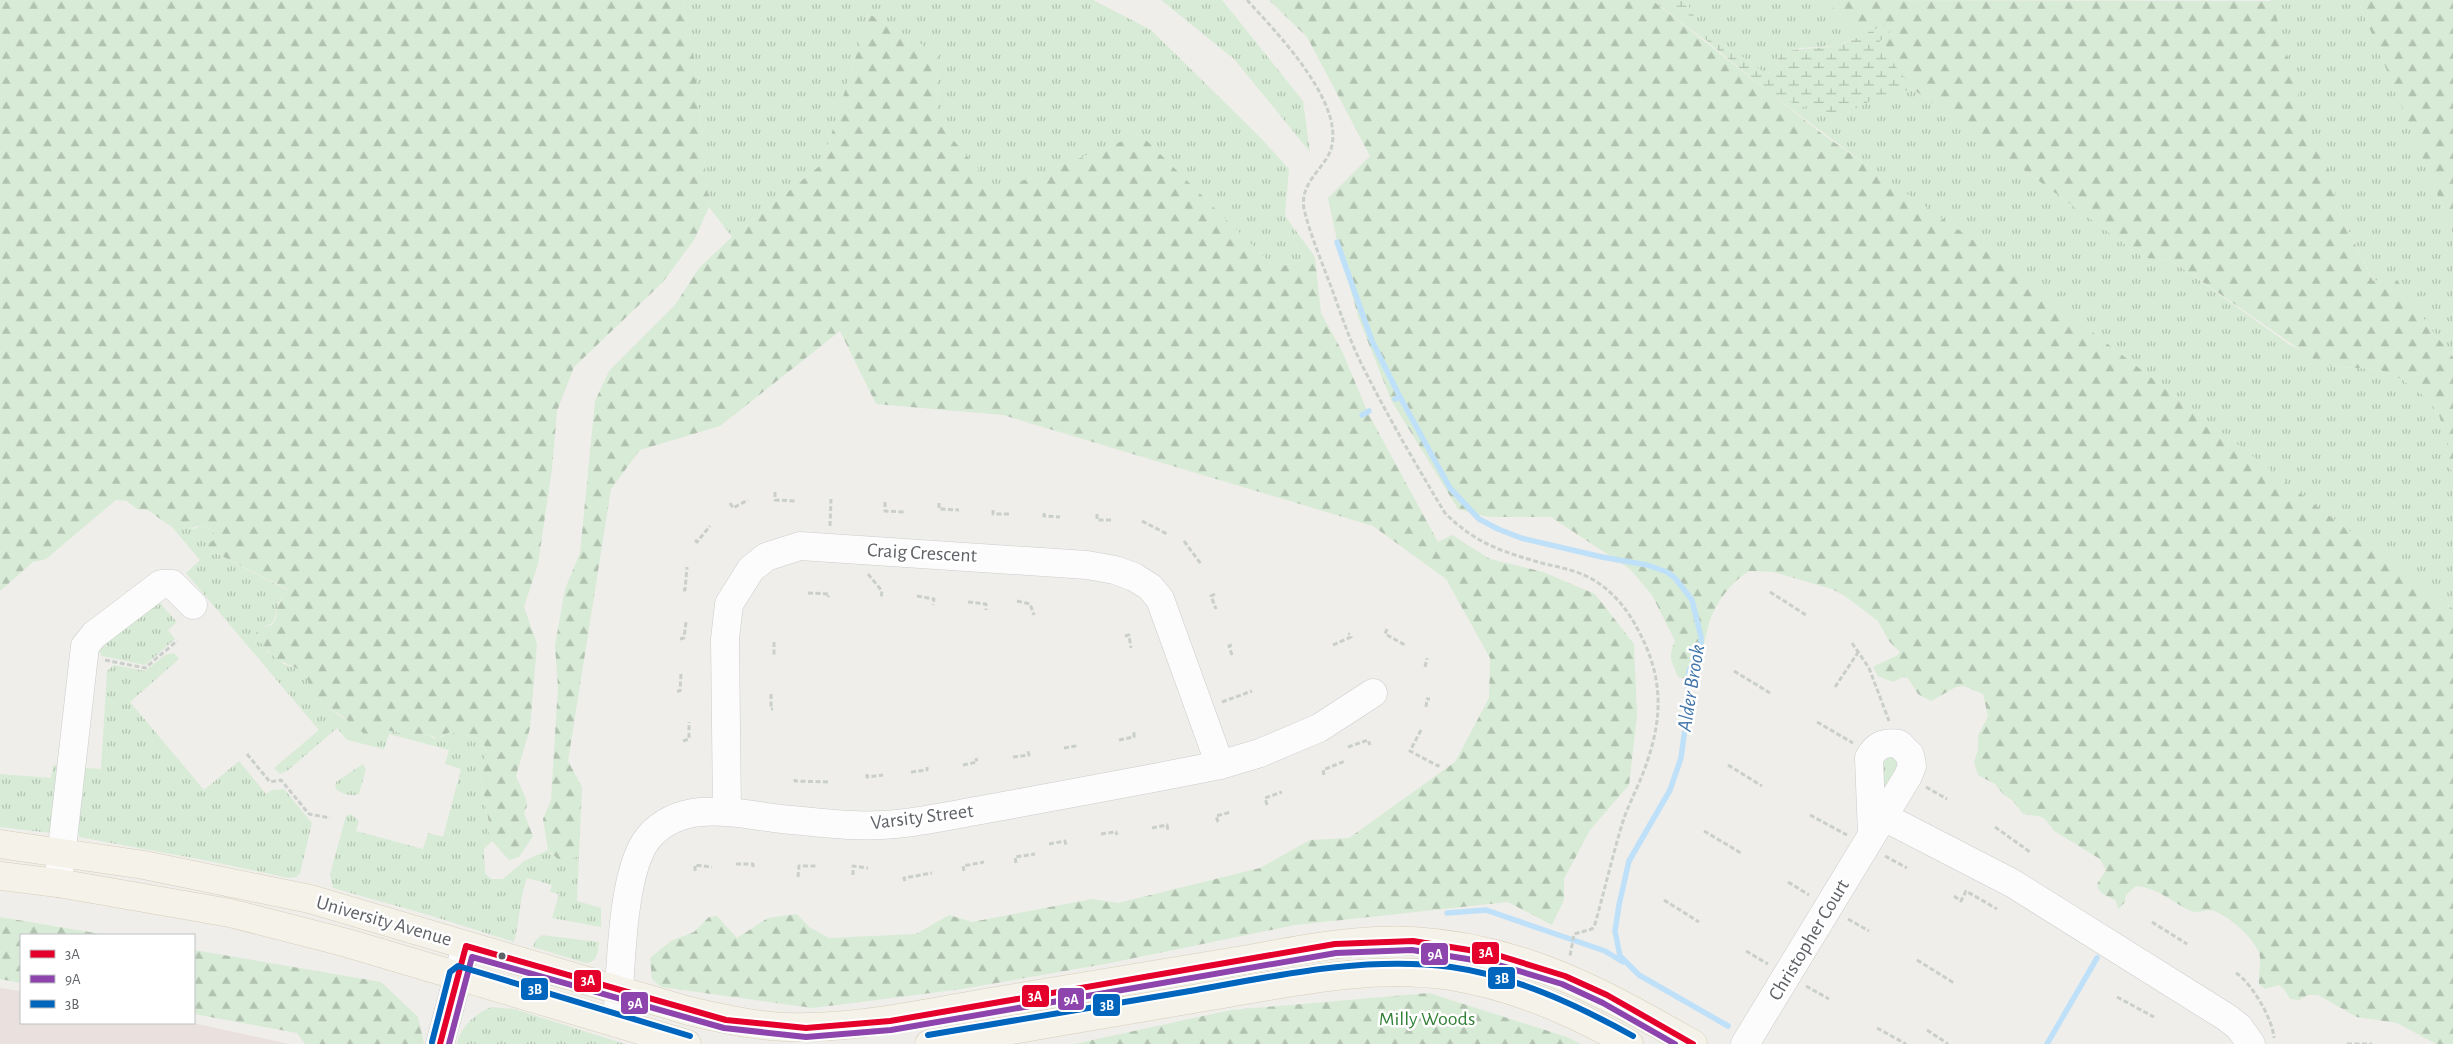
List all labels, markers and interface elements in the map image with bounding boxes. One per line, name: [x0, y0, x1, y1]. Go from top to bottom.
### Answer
street label: Craig Crescent: [867, 540, 978, 566]
water label: Alder Brook: [1674, 643, 1708, 734]
street label: Varsity Street: [870, 801, 975, 833]
street label: Christopher Court: [1765, 875, 1853, 1004]
street label: University Avenue: [314, 892, 454, 950]
legend: [20, 934, 195, 1024]
line badge: 3A: [1471, 941, 1500, 965]
line badge: 9A: [1420, 942, 1449, 966]
text: 3A: [1479, 946, 1494, 960]
text: 3A: [65, 947, 80, 962]
text: 9A: [1427, 948, 1443, 962]
unlabelled marker: [497, 951, 507, 961]
line badge: 3B: [1487, 966, 1516, 990]
line badge: 3A: [573, 969, 602, 993]
text: 9A: [65, 972, 81, 987]
text: 3B: [1495, 972, 1509, 986]
text: 3A: [581, 974, 596, 988]
line badge: 3B: [520, 977, 549, 1001]
text: 3B: [528, 983, 542, 997]
line badge: 3A: [1021, 984, 1050, 1008]
line badge: 9A: [1057, 987, 1085, 1011]
text: 3A: [1028, 990, 1043, 1004]
line badge: 9A: [620, 991, 649, 1015]
text: 9A: [1063, 993, 1079, 1007]
line badge: 3B: [1092, 993, 1121, 1017]
text: 3B: [65, 997, 79, 1012]
text: 9A: [627, 997, 643, 1011]
text: 3B: [1100, 999, 1114, 1013]
park label: Milly Woods: [1379, 1009, 1475, 1029]

